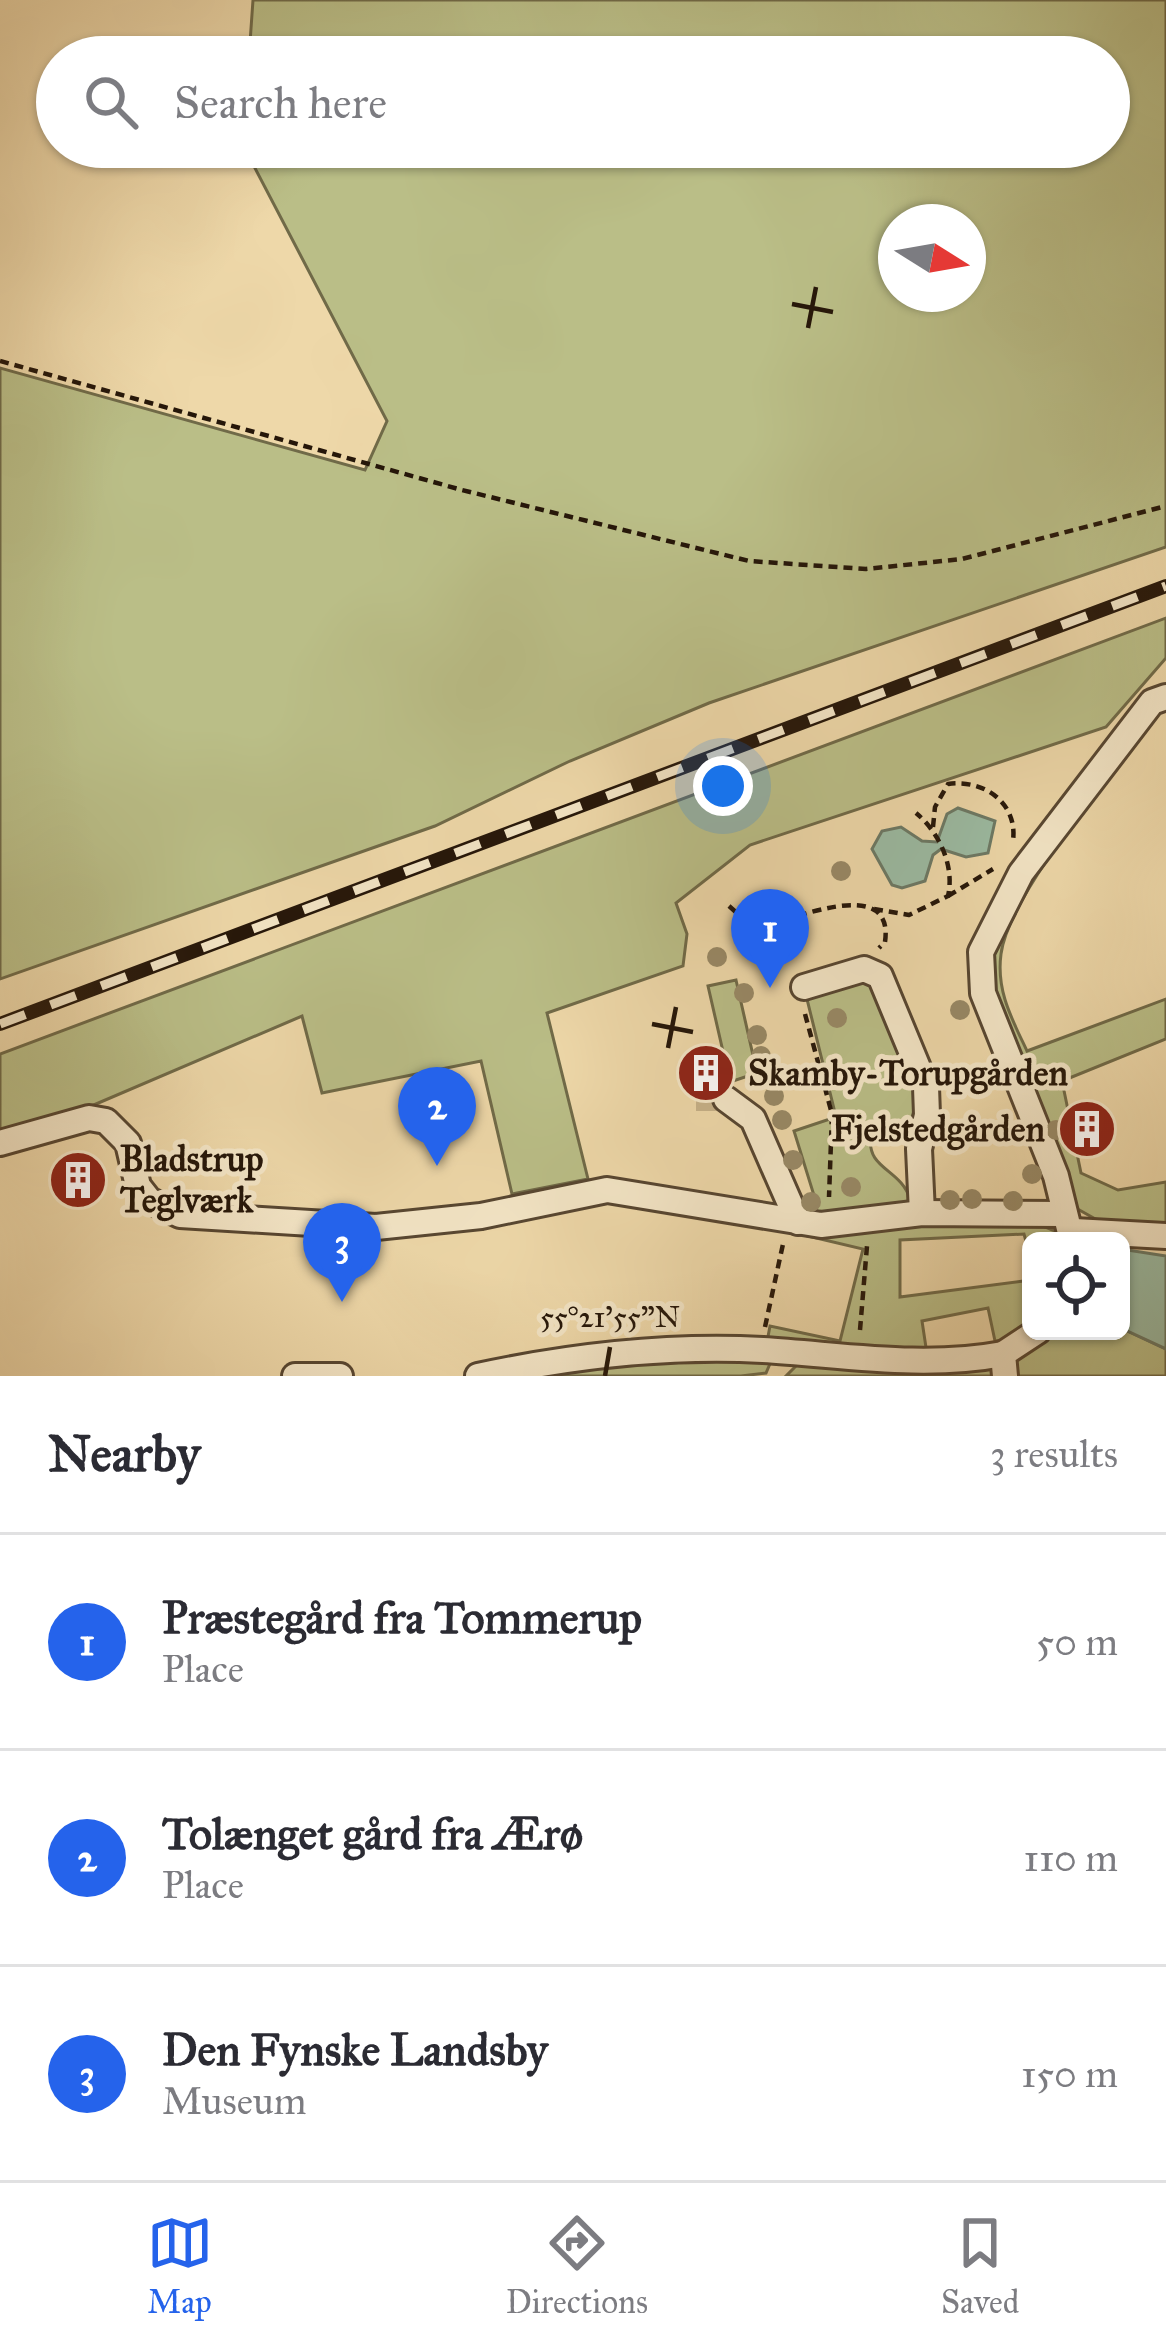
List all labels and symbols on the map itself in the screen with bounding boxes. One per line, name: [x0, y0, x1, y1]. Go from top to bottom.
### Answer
north arrow: [878, 204, 986, 312]
your location: [693, 756, 753, 816]
pin: 1: [731, 889, 809, 988]
building icon: Skamby-Torupgården: [675, 1042, 737, 1104]
place label: Skamby-Torupgården: [748, 1051, 1069, 1095]
pin: 2: [398, 1067, 476, 1166]
building icon: Fjelstedgården: [1056, 1098, 1118, 1160]
place label: Fjelstedgården: [831, 1107, 1046, 1151]
place label: Bladstrup Teglværk: [120, 1137, 264, 1222]
building icon: Bladstrup Teglværk: [47, 1149, 109, 1211]
pin: 3: [303, 1203, 381, 1302]
text: 55°21'55"N: [540, 1299, 680, 1335]

